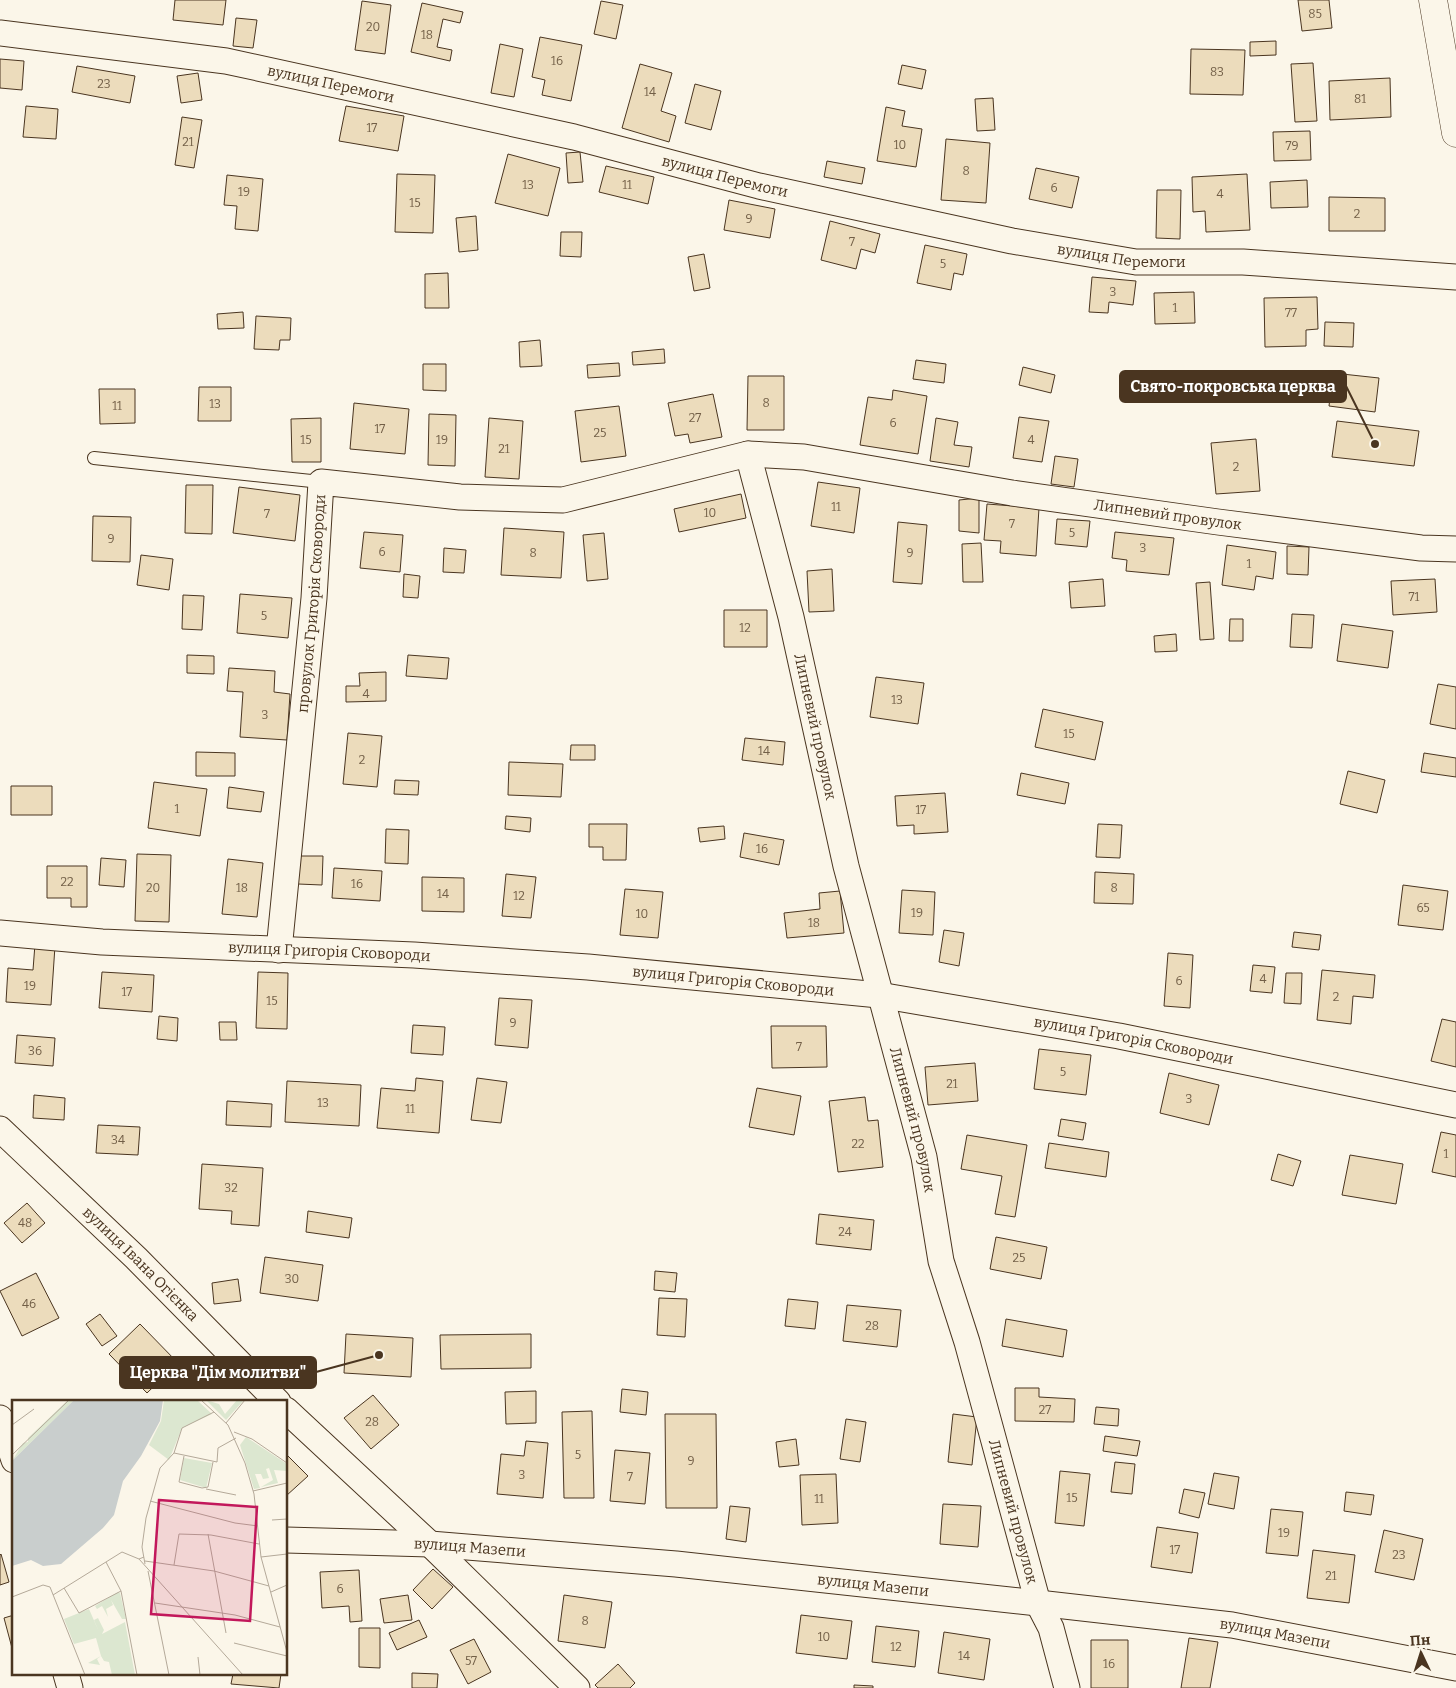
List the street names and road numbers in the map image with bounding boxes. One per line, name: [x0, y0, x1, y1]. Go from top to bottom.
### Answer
street label: вулиця Перемоги: [266, 61, 396, 106]
street label: вулиця Перемоги: [660, 152, 790, 201]
street label: вулиця Перемоги: [1056, 240, 1186, 271]
street label: провулок Григорія Сковороди: [294, 494, 329, 714]
street label: Липневий провулок: [1093, 496, 1243, 534]
street label: Липневий провулок: [790, 652, 840, 802]
street label: вулиця Григорія Сковороди: [228, 938, 431, 965]
street label: вулиця Григорія Сковороди: [632, 962, 835, 1000]
street label: вулиця Григорія Сковороди: [1033, 1013, 1235, 1068]
street label: Липневий провулок: [886, 1045, 939, 1194]
street label: вулиця Івана Огієнка: [79, 1203, 202, 1325]
street label: Липневий провулок: [985, 1437, 1041, 1586]
street label: вулиця Мазепи: [414, 1535, 527, 1561]
street label: вулиця Мазепи: [816, 1570, 930, 1600]
street label: вулиця Мазепи: [1219, 1615, 1332, 1653]

